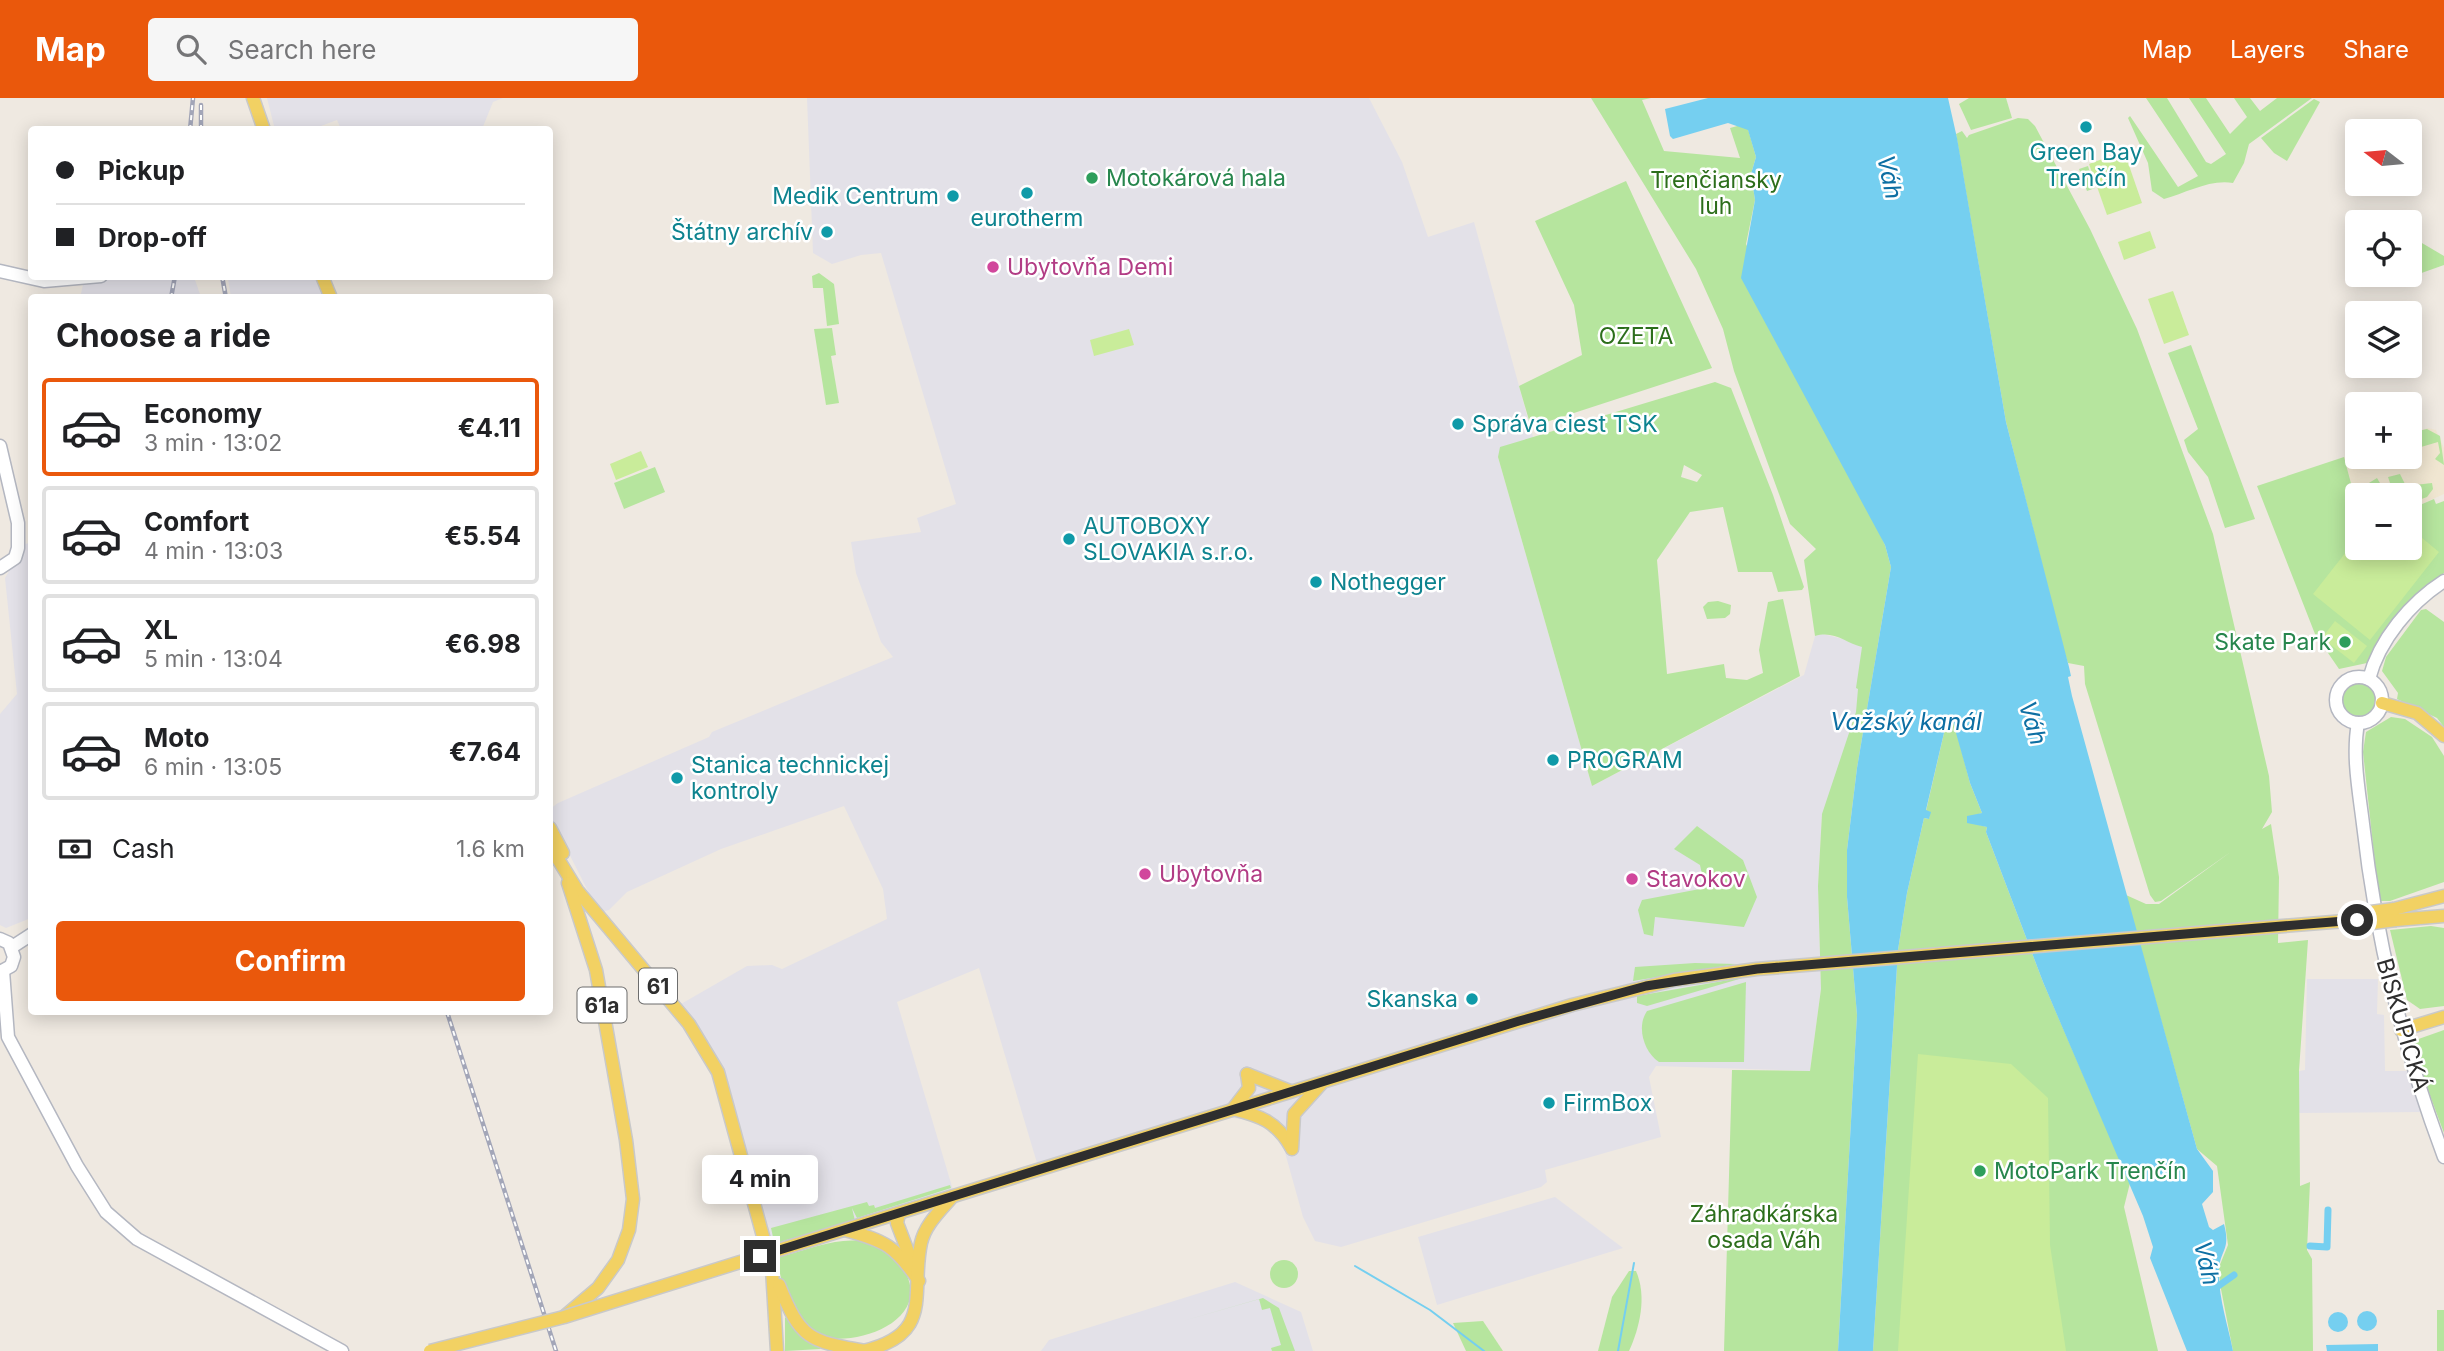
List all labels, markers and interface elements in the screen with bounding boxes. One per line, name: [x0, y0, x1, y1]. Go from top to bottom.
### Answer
search box: [148, 18, 638, 81]
text: Map: [35, 29, 106, 69]
icon: search: [172, 30, 210, 68]
text: Search here: [228, 34, 376, 65]
text: Map: [2142, 35, 2192, 64]
text: Layers: [2230, 35, 2305, 64]
text: Share: [2343, 35, 2409, 64]
marker: Green Bay Trenčín: [2078, 119, 2094, 135]
north arrow: [2345, 119, 2422, 196]
map controls: [2345, 119, 2422, 560]
place label: Green Bay Trenčín: [2030, 138, 2143, 192]
water label: Váh: [1871, 152, 1909, 202]
text: Pickup: [98, 155, 185, 186]
place label: Motokárová hala: [1106, 164, 1286, 192]
park label: Trenčiansky luh: [1650, 166, 1782, 220]
marker: Motokárová hala: [1084, 170, 1100, 186]
place label: Medik Centrum: [772, 182, 939, 210]
marker: eurotherm: [1019, 185, 1035, 201]
marker: Medik Centrum: [945, 188, 961, 204]
place label: eurotherm: [971, 204, 1083, 232]
button: locate: [2345, 210, 2422, 287]
place label: Štátny archív: [671, 218, 813, 246]
text: Drop-off: [98, 222, 207, 253]
marker: Štátny archív: [819, 224, 835, 240]
place label: Ubytovňa Demi: [1007, 253, 1173, 281]
marker: Ubytovňa Demi: [985, 259, 1001, 275]
button: layers: [2345, 301, 2422, 378]
text: Choose a ride: [56, 316, 271, 355]
park label: OZETA: [1599, 322, 1673, 350]
button: +: [2345, 392, 2422, 469]
icon: car: [60, 396, 123, 459]
text: Economy: [144, 398, 262, 429]
place label: Správa ciest TSK: [1472, 410, 1658, 438]
text: €4.11: [458, 412, 521, 443]
marker: Správa ciest TSK: [1450, 416, 1466, 432]
text: 3 min · 13:02: [144, 429, 282, 457]
button: −: [2345, 483, 2422, 560]
icon: car: [60, 504, 123, 567]
text: Comfort: [144, 506, 249, 537]
place label: AUTOBOXY SLOVAKIA s.r.o.: [1083, 512, 1254, 566]
text: €5.54: [444, 520, 521, 551]
marker: AUTOBOXY SLOVAKIA s.r.o.: [1061, 531, 1077, 547]
text: 4 min · 13:03: [144, 537, 283, 565]
place label: Nothegger: [1330, 568, 1446, 596]
marker: Nothegger: [1308, 574, 1324, 590]
icon: car: [60, 612, 123, 675]
text: XL: [144, 614, 178, 645]
text: €6.98: [445, 628, 521, 659]
place label: Skate Park: [2214, 628, 2331, 656]
marker: Skate Park: [2337, 634, 2353, 650]
text: 5 min · 13:04: [144, 645, 283, 673]
water label: Váh: [2013, 698, 2053, 748]
water label: Važský kanál: [1830, 707, 1982, 736]
icon: car: [60, 720, 123, 783]
text: Moto: [144, 722, 209, 753]
text: €7.64: [449, 736, 521, 767]
place label: PROGRAM: [1567, 746, 1683, 774]
place label: Stanica technickej kontroly: [691, 751, 889, 805]
marker: PROGRAM: [1545, 752, 1561, 768]
text: 6 min · 13:05: [144, 753, 282, 781]
marker: Stanica technickej kontroly: [669, 770, 685, 786]
icon: cash: [56, 830, 94, 868]
text: Cash: [112, 833, 175, 864]
text: 1.6 km: [456, 835, 525, 863]
place label: Ubytovňa: [1159, 860, 1263, 888]
place label: Stavokov: [1646, 865, 1746, 893]
marker: Ubytovňa: [1137, 866, 1153, 882]
marker: Stavokov: [1624, 871, 1640, 887]
route start: [2341, 904, 2373, 936]
button: Confirm: [56, 921, 525, 1001]
street label: BISKUPICKÁ: [2371, 955, 2435, 1095]
road number: 61: [639, 968, 677, 1004]
place label: Skanska: [1366, 985, 1458, 1013]
road number: 61a: [578, 988, 626, 1023]
marker: Skanska: [1464, 991, 1480, 1007]
place label: FirmBox: [1563, 1089, 1652, 1117]
marker: FirmBox: [1541, 1095, 1557, 1111]
callout: 4 min: [702, 1154, 818, 1204]
place label: MotoPark Trenčín: [1994, 1157, 2187, 1185]
marker: MotoPark Trenčín: [1972, 1163, 1988, 1179]
text: 4 min: [729, 1165, 791, 1193]
park label: Záhradkárska osada Váh: [1690, 1200, 1838, 1254]
water label: Váh: [2188, 1238, 2226, 1288]
route end: [744, 1240, 776, 1272]

